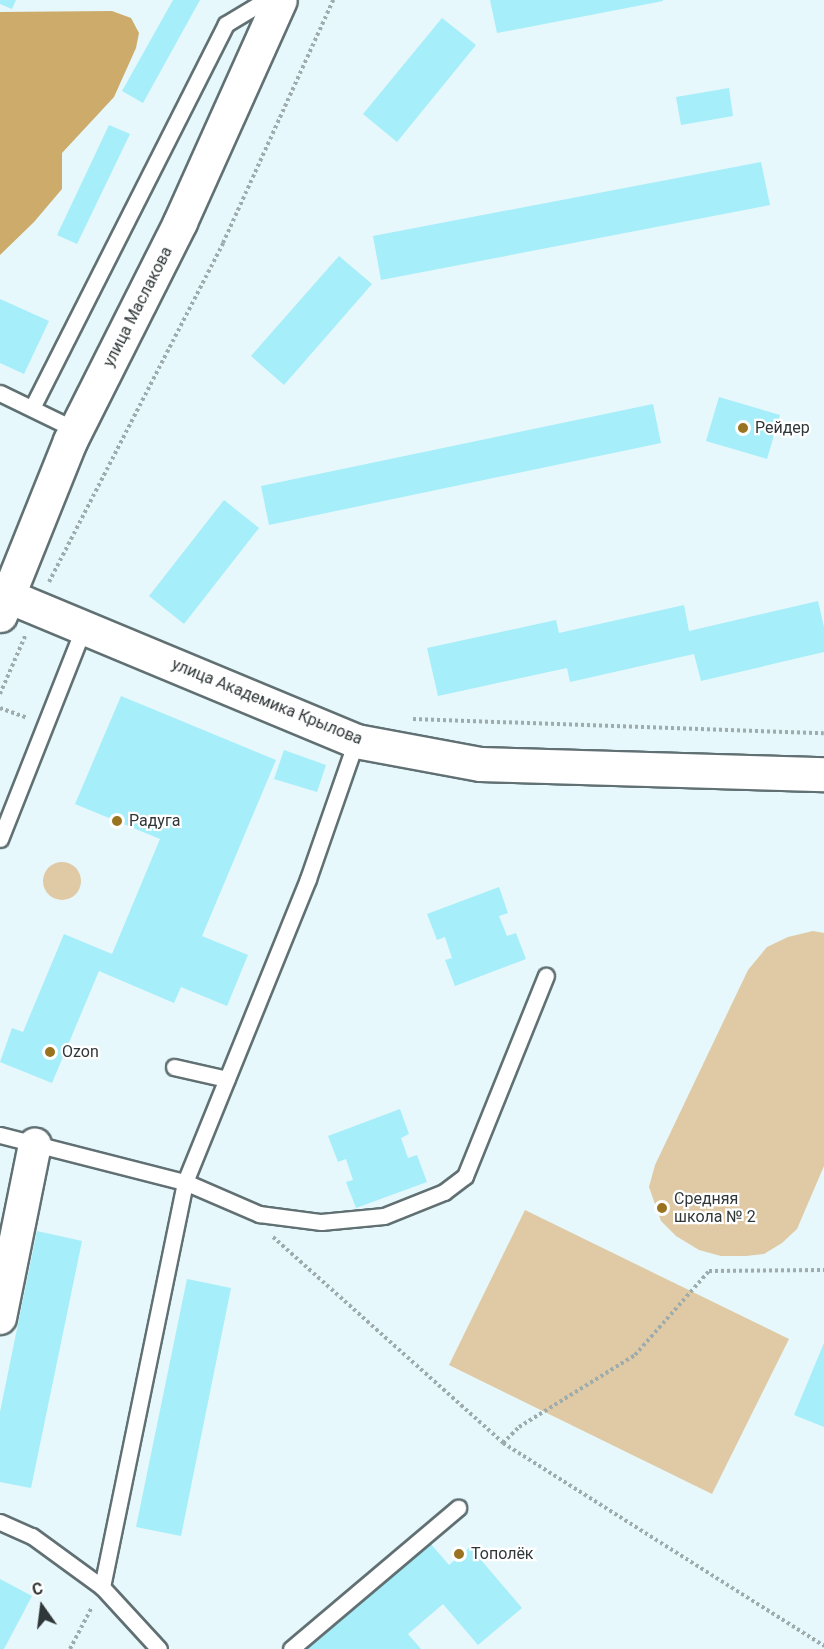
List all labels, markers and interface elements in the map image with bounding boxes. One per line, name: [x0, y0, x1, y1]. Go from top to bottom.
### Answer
street label: улица Маслакова: [99, 244, 177, 370]
place label: Рейдер: [755, 418, 810, 438]
marker: Рейдер: [736, 421, 750, 435]
street label: улица Академика Крылова: [169, 655, 365, 749]
place label: Радуга: [129, 811, 180, 831]
marker: Радуга: [110, 814, 124, 828]
place label: Ozon: [62, 1042, 99, 1062]
marker: Ozon: [43, 1045, 57, 1059]
place label: Средняя школа № 2: [674, 1189, 756, 1227]
marker: Средняя школа № 2: [655, 1201, 669, 1215]
place label: Тополёк: [471, 1544, 534, 1564]
marker: Тополёк: [452, 1547, 466, 1561]
north arrow: [12, 1577, 72, 1637]
text: С: [30, 1579, 45, 1600]

